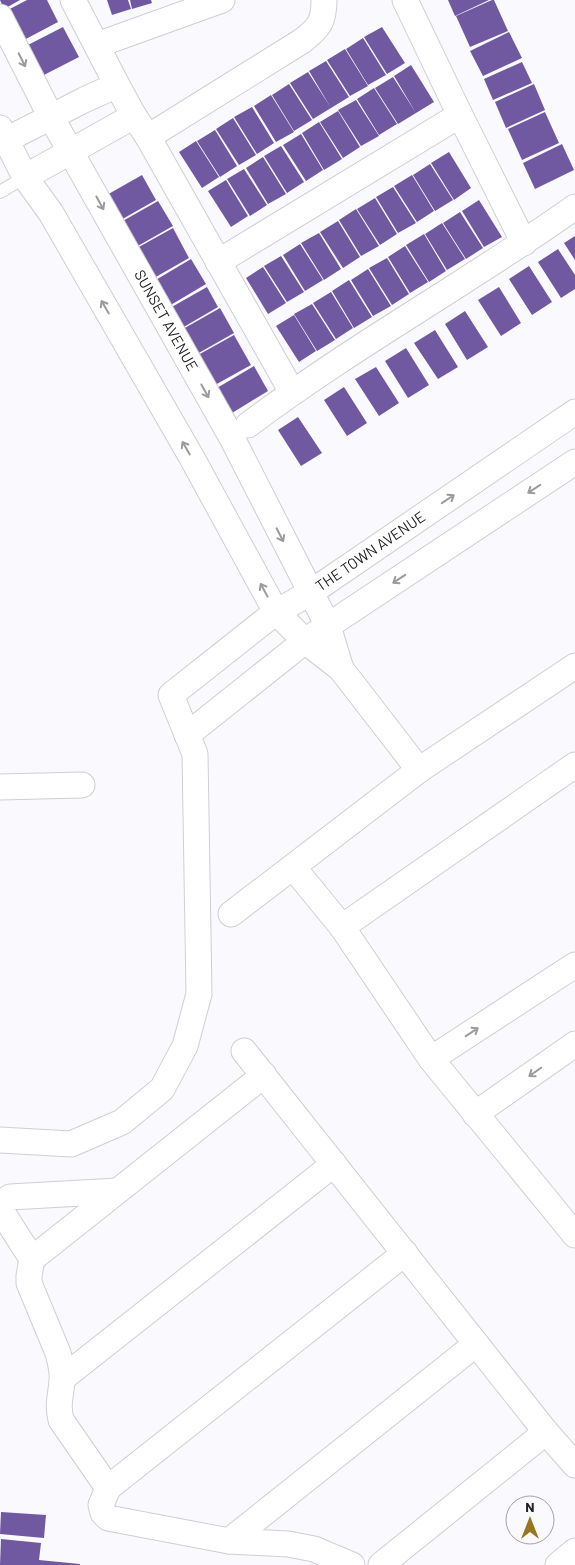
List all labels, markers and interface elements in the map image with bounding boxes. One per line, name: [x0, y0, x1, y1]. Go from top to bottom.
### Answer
one-way arrow: [17, 53, 27, 68]
one-way arrow: [95, 196, 105, 210]
street label: SUNSET AVENUE: [131, 266, 202, 374]
one-way arrow: [100, 299, 110, 314]
one-way arrow: [200, 383, 210, 398]
one-way arrow: [181, 440, 191, 455]
one-way arrow: [528, 484, 542, 494]
one-way arrow: [441, 494, 455, 504]
street label: THE TOWN AVENUE: [312, 507, 428, 595]
one-way arrow: [275, 527, 285, 542]
one-way arrow: [392, 574, 406, 584]
one-way arrow: [259, 583, 268, 598]
one-way arrow: [465, 1027, 479, 1037]
one-way arrow: [528, 1067, 542, 1077]
north arrow: [505, 1495, 555, 1545]
text: N: [525, 1498, 535, 1515]

